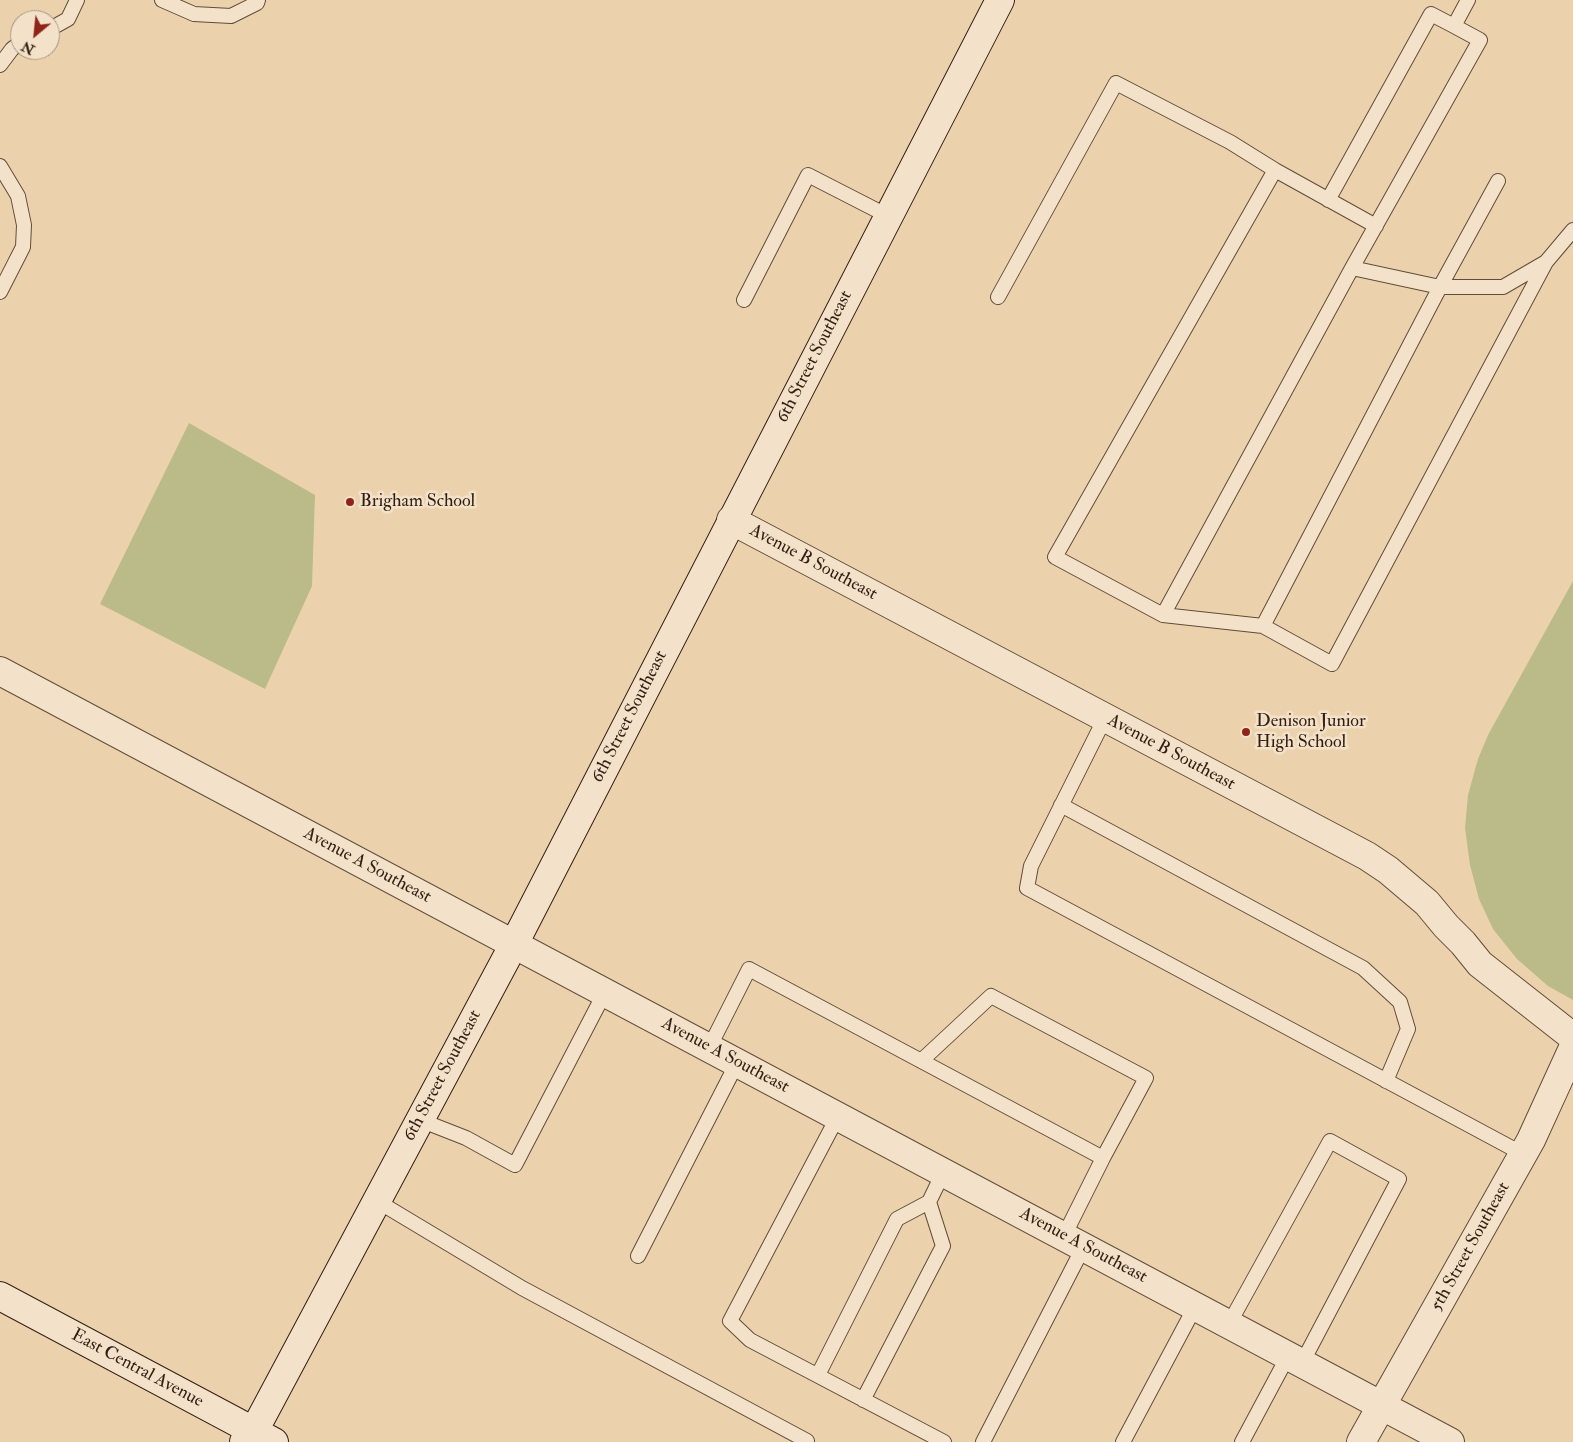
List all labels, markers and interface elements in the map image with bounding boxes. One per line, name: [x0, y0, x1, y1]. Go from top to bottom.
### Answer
north arrow: [10, 10, 60, 60]
text: N: [19, 37, 38, 58]
street label: 6th Street Southeast: [772, 287, 858, 427]
place label: Brigham School: [360, 491, 475, 513]
marker: Brigham School: [344, 496, 356, 508]
street label: Avenue B Southeast: [745, 520, 881, 606]
street label: 6th Street Southeast: [587, 647, 673, 787]
street label: Avenue B Southeast: [1103, 710, 1239, 796]
place label: Denison Junior High School: [1256, 711, 1366, 754]
marker: Denison Junior High School: [1240, 726, 1252, 738]
street label: Avenue A Southeast: [300, 823, 434, 909]
street label: 6th Street Southeast: [399, 1007, 487, 1145]
street label: Avenue A Southeast: [658, 1013, 792, 1099]
street label: 5th Street Southeast: [1427, 1179, 1515, 1315]
street label: Avenue A Southeast: [1016, 1203, 1150, 1289]
street label: East Central Avenue: [67, 1325, 207, 1413]

